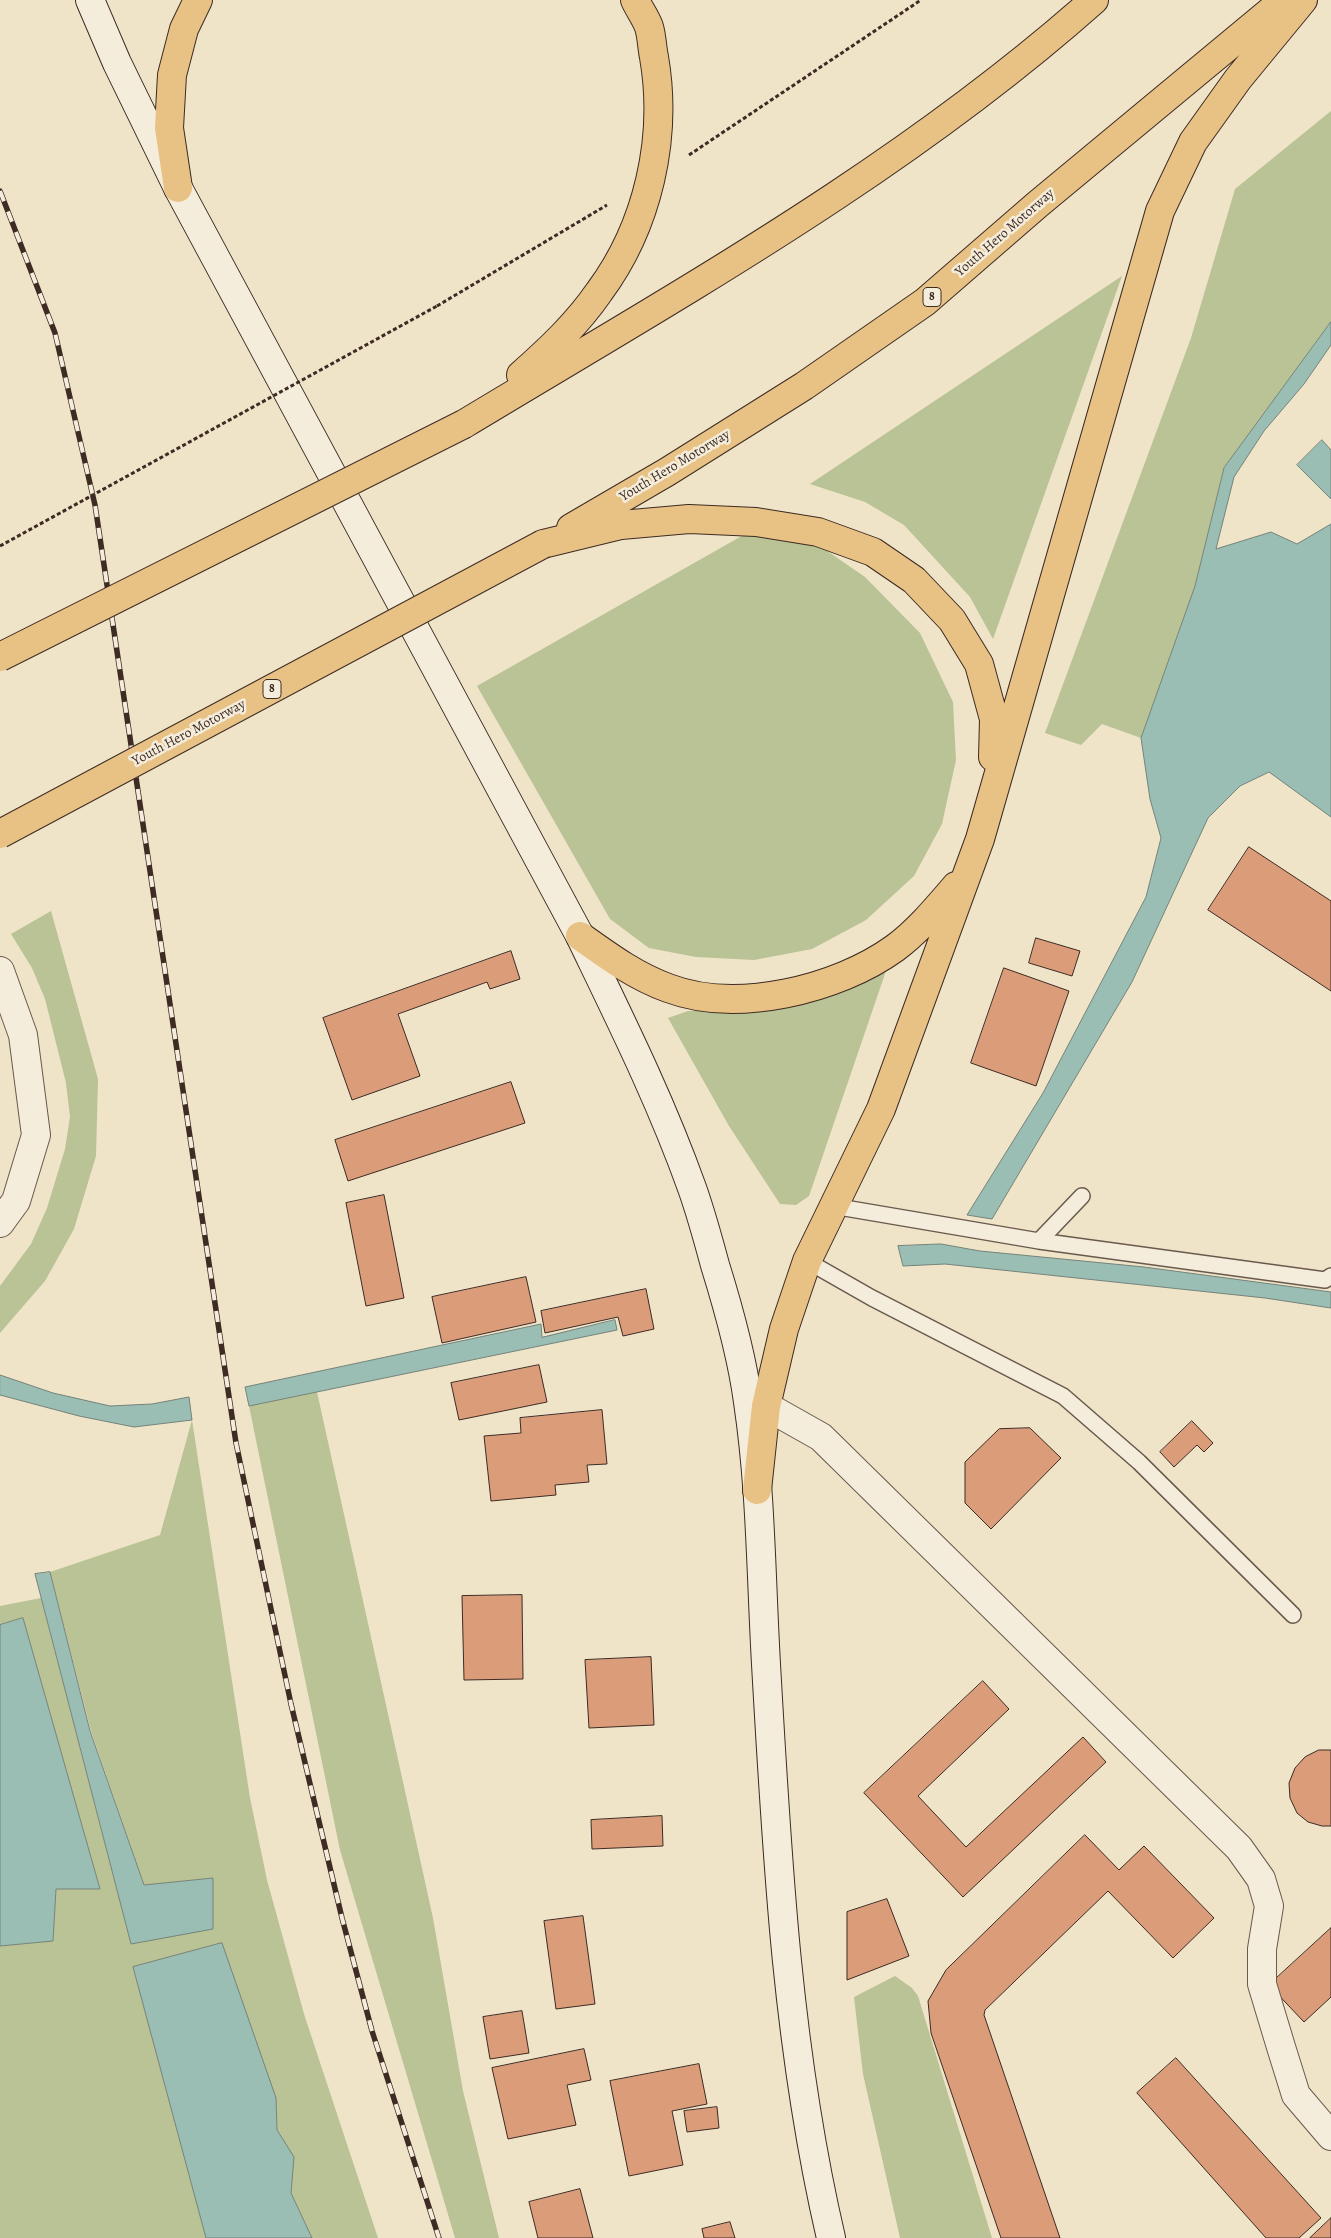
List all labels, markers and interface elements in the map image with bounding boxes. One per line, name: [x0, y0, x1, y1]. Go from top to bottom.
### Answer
street label: Youth Hero Motorway: [952, 185, 1058, 281]
road number: 8: [923, 288, 941, 306]
street label: Youth Hero Motorway: [617, 426, 733, 506]
road number: 8: [263, 680, 281, 699]
street label: Youth Hero Motorway: [130, 696, 248, 770]

